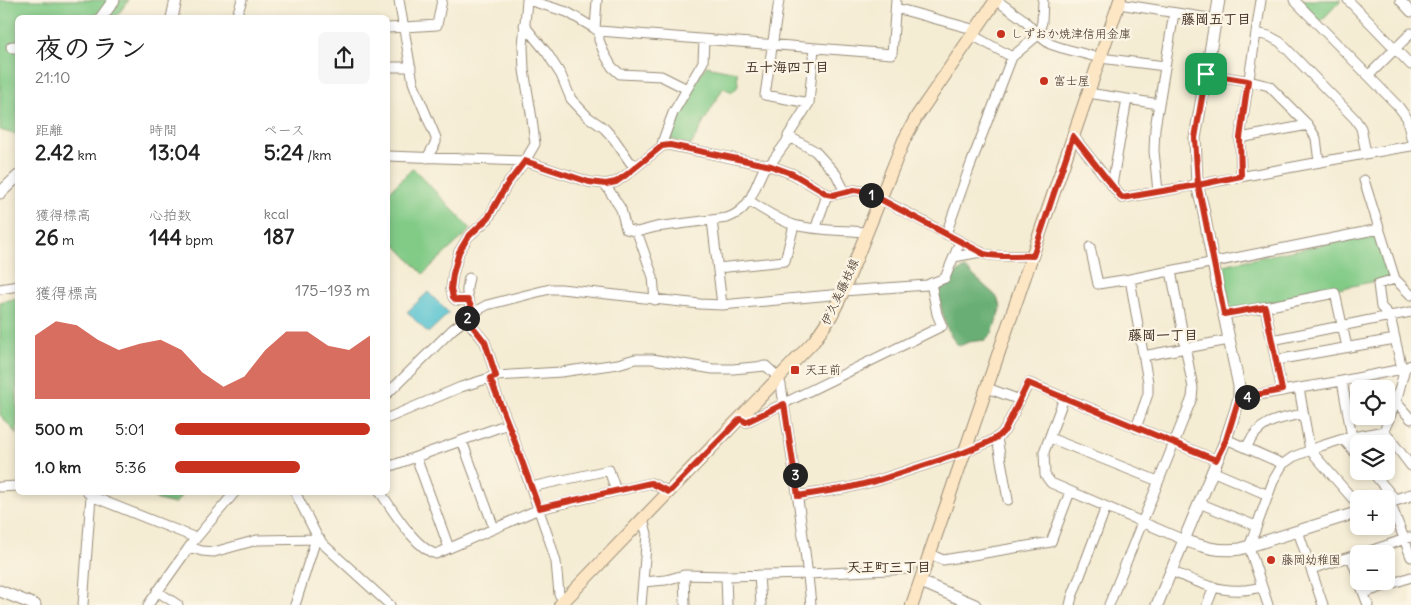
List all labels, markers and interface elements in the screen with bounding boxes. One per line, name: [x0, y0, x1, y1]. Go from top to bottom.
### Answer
district label: 藤岡五丁目: [1181, 10, 1251, 28]
place label: しずおか焼津信用金庫: [1011, 26, 1131, 41]
marker: しずおか焼津信用金庫: [995, 28, 1007, 40]
text: 夜のラン: [35, 30, 147, 66]
button: share: [318, 32, 370, 84]
pin: [1185, 53, 1227, 95]
district label: 五十海四丁目: [745, 58, 829, 76]
icon: arrive: [1192, 60, 1220, 88]
text: 21:10: [35, 67, 71, 87]
place label: 富士屋: [1054, 73, 1090, 88]
marker: 富士屋: [1038, 75, 1050, 87]
text: 距離: [35, 121, 63, 139]
text: 時間: [149, 121, 177, 139]
text: ペース: [264, 121, 305, 139]
text: 2.42: [35, 139, 74, 166]
text: 13:04: [149, 139, 200, 166]
text: 5:24: [264, 139, 304, 166]
text: km: [74, 146, 97, 164]
text: /km: [304, 146, 332, 164]
pin: 1: [858, 182, 884, 208]
text: 1: [869, 186, 874, 204]
text: kcal: [264, 205, 289, 223]
text: 獲得標高: [35, 206, 91, 224]
text: 心拍数: [149, 206, 191, 224]
text: 187: [264, 223, 294, 250]
text: 26: [35, 224, 59, 251]
text: 144: [149, 224, 182, 251]
text: m: [59, 231, 74, 249]
text: bpm: [182, 231, 213, 249]
street label: 伊久美藤枝線: [818, 256, 862, 328]
text: 175–193 m: [295, 280, 370, 300]
text: 獲得標高: [35, 283, 99, 303]
pin: 2: [454, 306, 480, 330]
text: 2: [464, 309, 471, 327]
district label: 藤岡一丁目: [1128, 326, 1198, 344]
place label: 天王前: [805, 362, 841, 377]
marker: 天王前: [789, 364, 801, 376]
map controls: [1350, 380, 1395, 590]
button: locate: [1350, 380, 1395, 425]
pin: 4: [1234, 384, 1260, 410]
text: 4: [1243, 388, 1252, 406]
text: 500 m: [35, 419, 83, 439]
text: 5:01: [115, 419, 145, 439]
button: layers: [1350, 435, 1395, 480]
text: 1.0 km: [35, 457, 81, 477]
text: 5:36: [115, 457, 146, 477]
pin: 3: [782, 462, 808, 488]
text: 3: [792, 466, 799, 484]
button: +: [1350, 490, 1395, 535]
button: −: [1350, 545, 1395, 590]
place label: 藤岡幼稚園: [1281, 552, 1341, 567]
marker: 藤岡幼稚園: [1265, 554, 1277, 566]
district label: 天王町三丁目: [847, 558, 931, 576]

